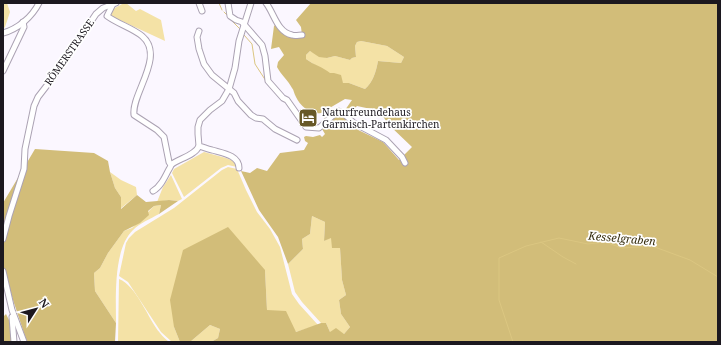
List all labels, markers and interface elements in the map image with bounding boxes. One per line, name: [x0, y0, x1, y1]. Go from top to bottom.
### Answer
street label: RÖMERSTRASSE: [41, 16, 97, 88]
place label: Naturfreundehaus Garmisch-Partenkirchen: [322, 105, 440, 131]
hotel icon: Naturfreundehaus Garmisch-Partenkirchen: [297, 107, 319, 129]
water label: Kesselgraben: [587, 227, 657, 248]
north arrow: [16, 289, 56, 329]
text: N: [36, 295, 53, 311]

